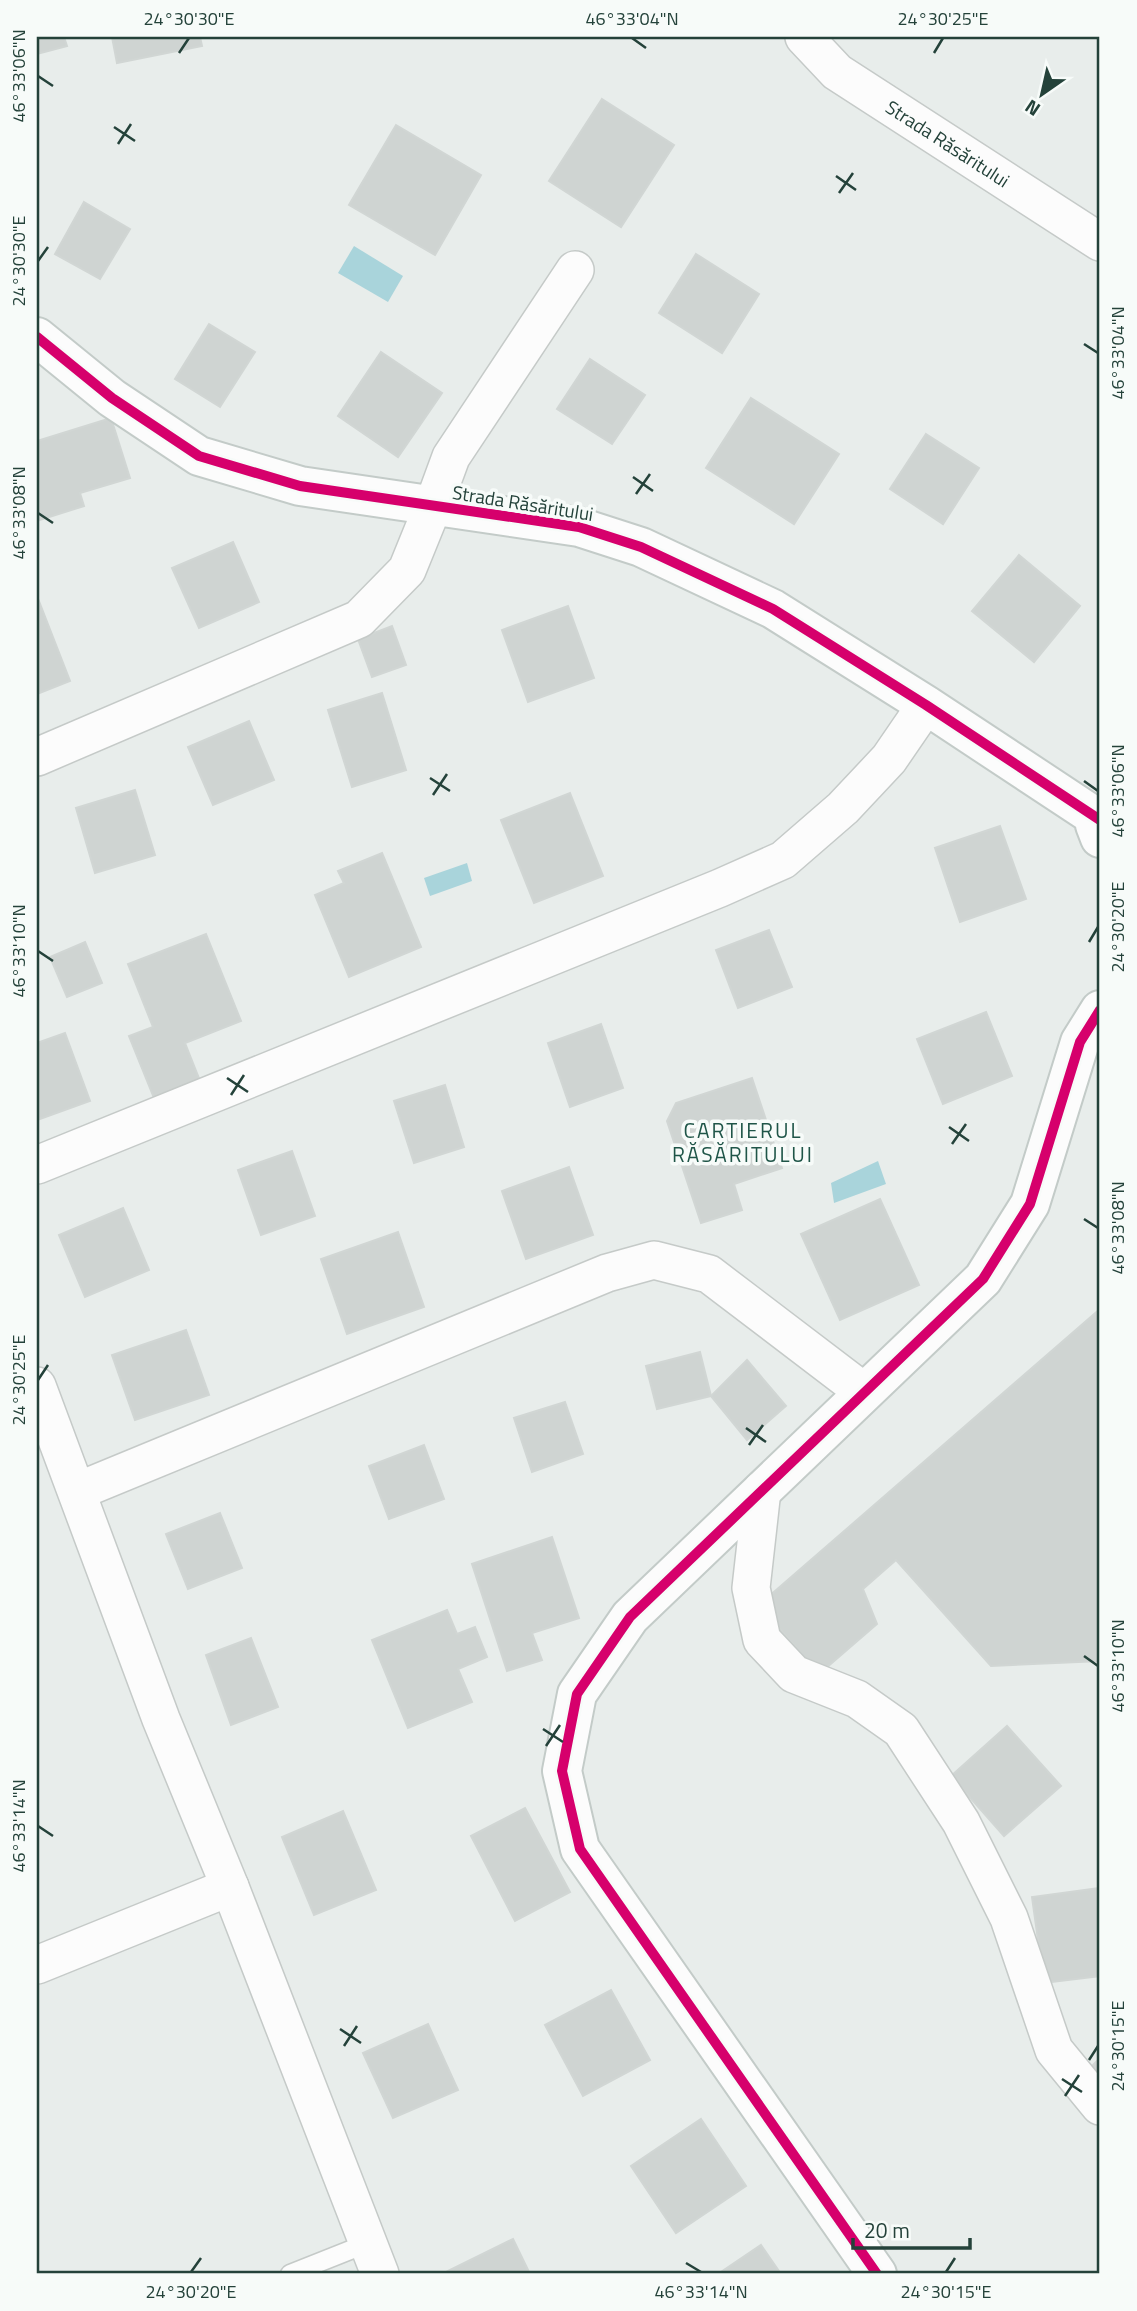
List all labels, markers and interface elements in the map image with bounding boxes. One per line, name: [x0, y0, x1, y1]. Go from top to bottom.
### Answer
text: 24°30'30"E: [144, 5, 235, 32]
text: 46°33'04"N: [585, 5, 679, 32]
text: 24°30'25"E: [898, 5, 989, 32]
text: 46°33'06"N: [5, 29, 32, 123]
north arrow: [1007, 60, 1078, 130]
street label: Strada Răsăritului: [880, 92, 1016, 194]
text: N: [1019, 93, 1046, 124]
text: 24°30'30"E: [5, 215, 32, 306]
text: 46°33'04"N: [1104, 306, 1131, 400]
text: 46°33'08"N: [5, 466, 32, 560]
street label: Strada Răsăritului: [450, 477, 596, 528]
text: 46°33'06"N: [1104, 744, 1131, 838]
text: 24°30'20"E: [1104, 881, 1131, 972]
text: 46°33'10"N: [5, 904, 32, 998]
district label: CARTIERUL RĂSĂRITULUI: [672, 1114, 814, 1170]
text: 46°33'08"N: [1104, 1181, 1131, 1275]
text: 24°30'25"E: [5, 1334, 32, 1425]
text: 46°33'10"N: [1104, 1619, 1131, 1713]
text: 46°33'14"N: [5, 1779, 32, 1873]
text: 24°30'15"E: [1104, 2000, 1131, 2091]
scale bar: [853, 2206, 971, 2250]
text: 20 m: [864, 2214, 910, 2246]
text: 24°30'20"E: [146, 2278, 237, 2305]
text: 46°33'14"N: [654, 2278, 748, 2305]
text: 24°30'15"E: [901, 2278, 992, 2305]

